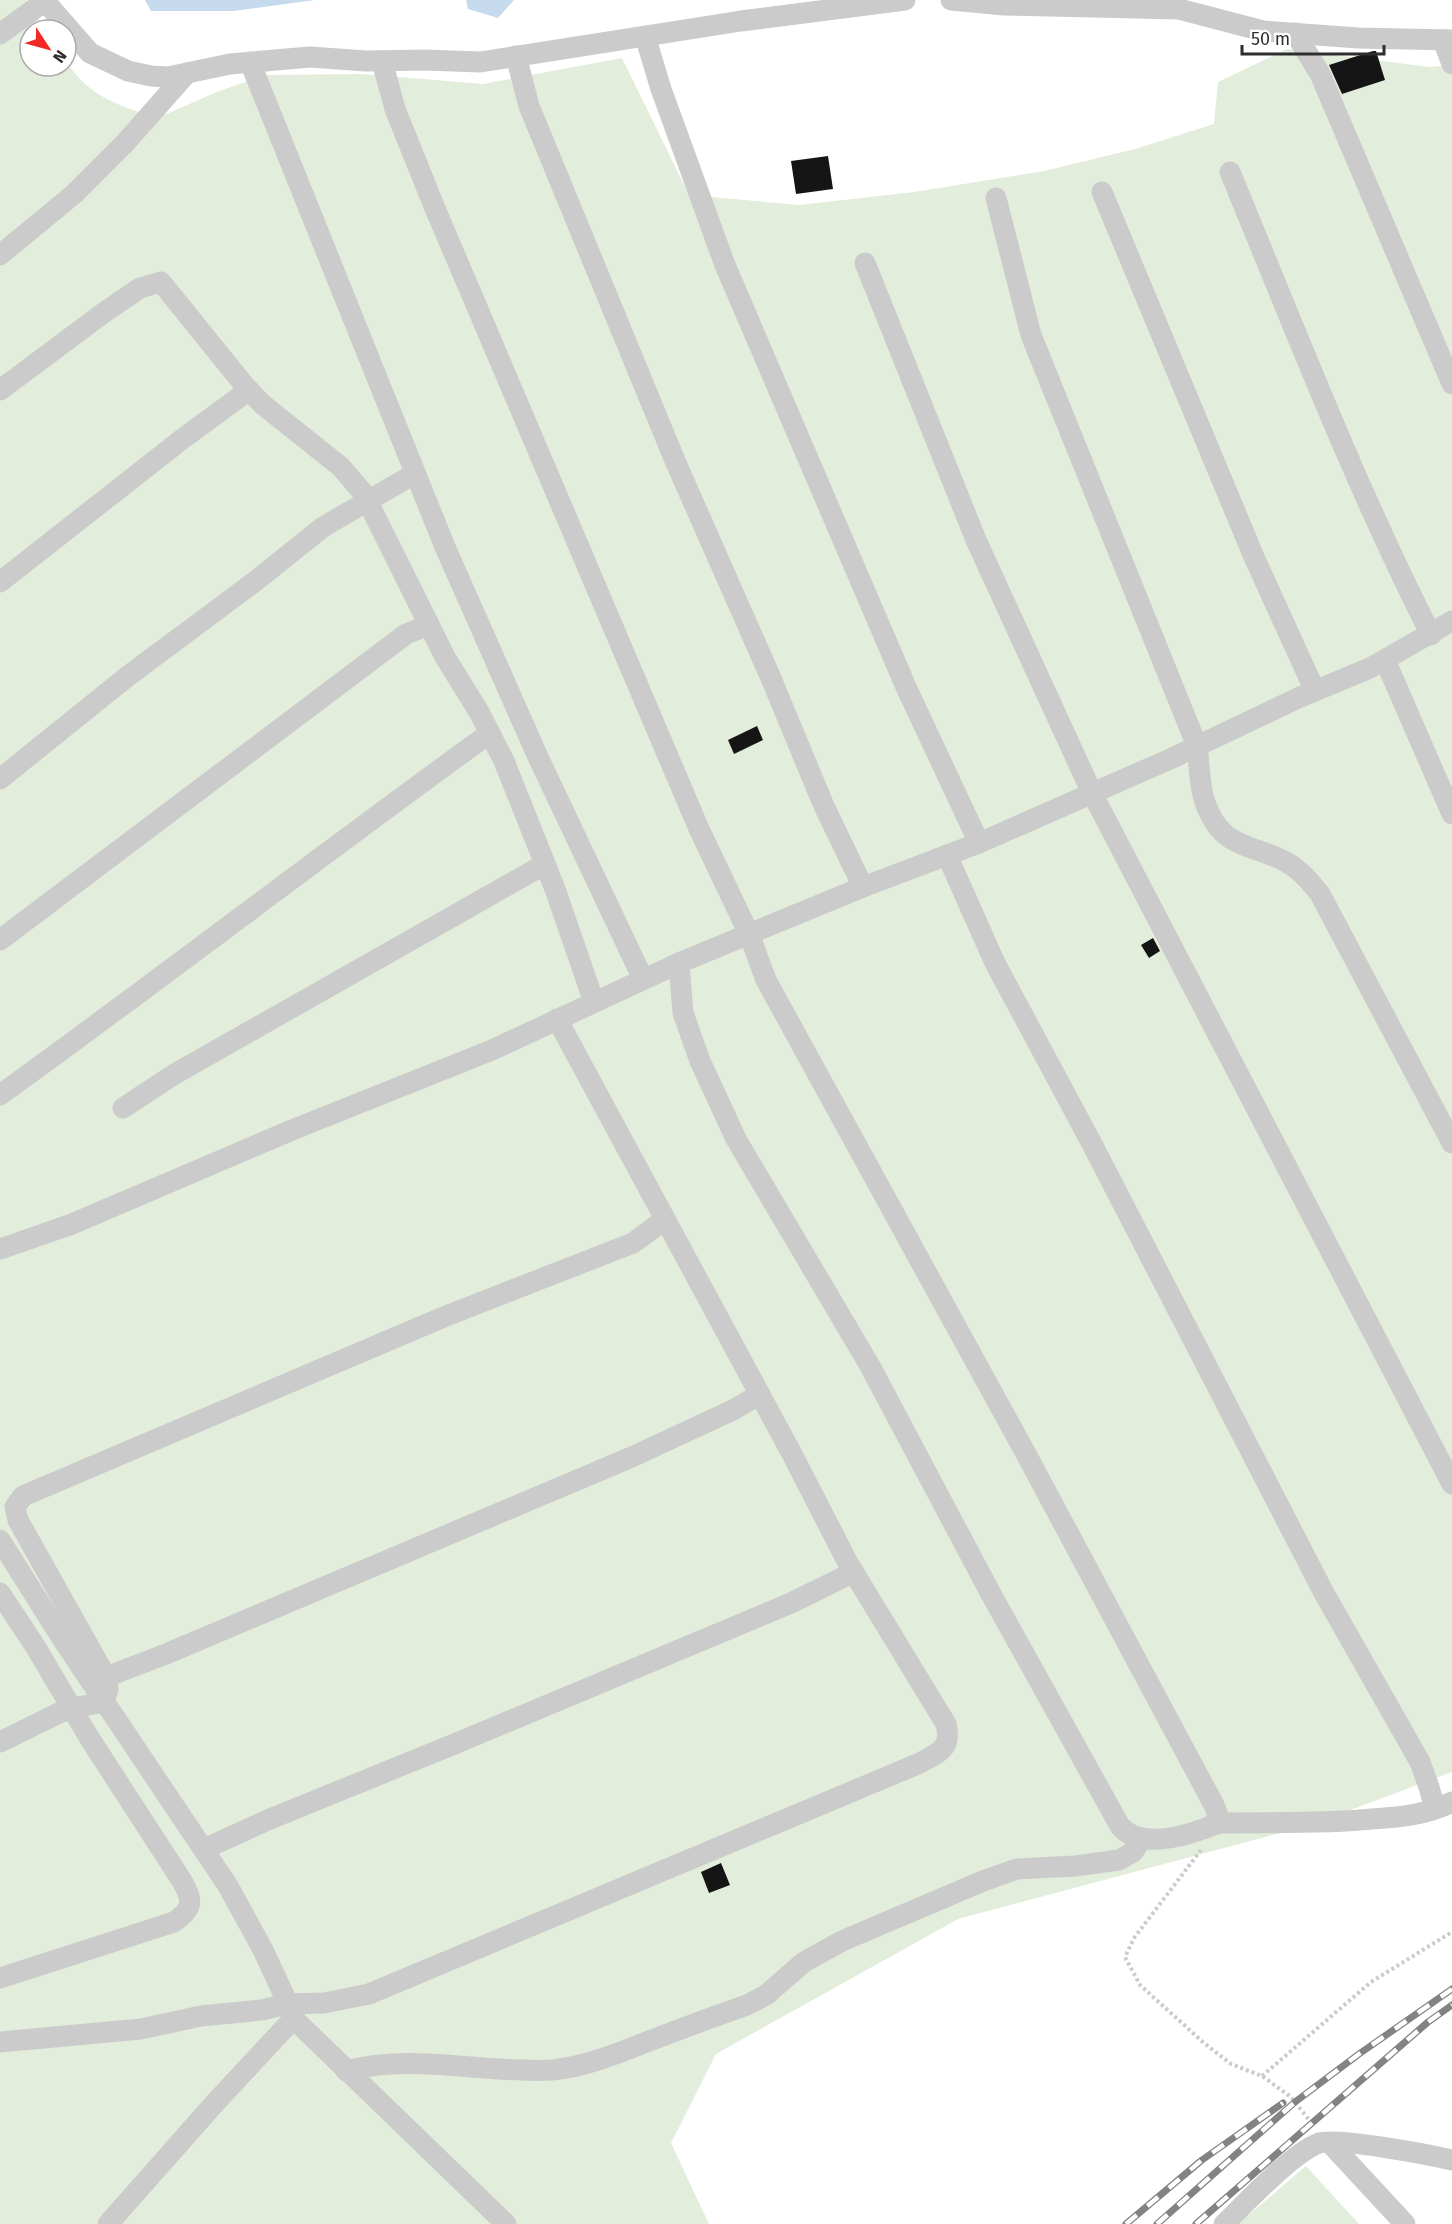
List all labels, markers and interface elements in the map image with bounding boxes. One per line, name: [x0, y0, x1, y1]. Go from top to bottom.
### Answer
north arrow: [18, 18, 78, 78]
scale bar: [1242, 18, 1384, 56]
text: 50 m: [1251, 28, 1290, 50]
text: N: [49, 47, 71, 66]

